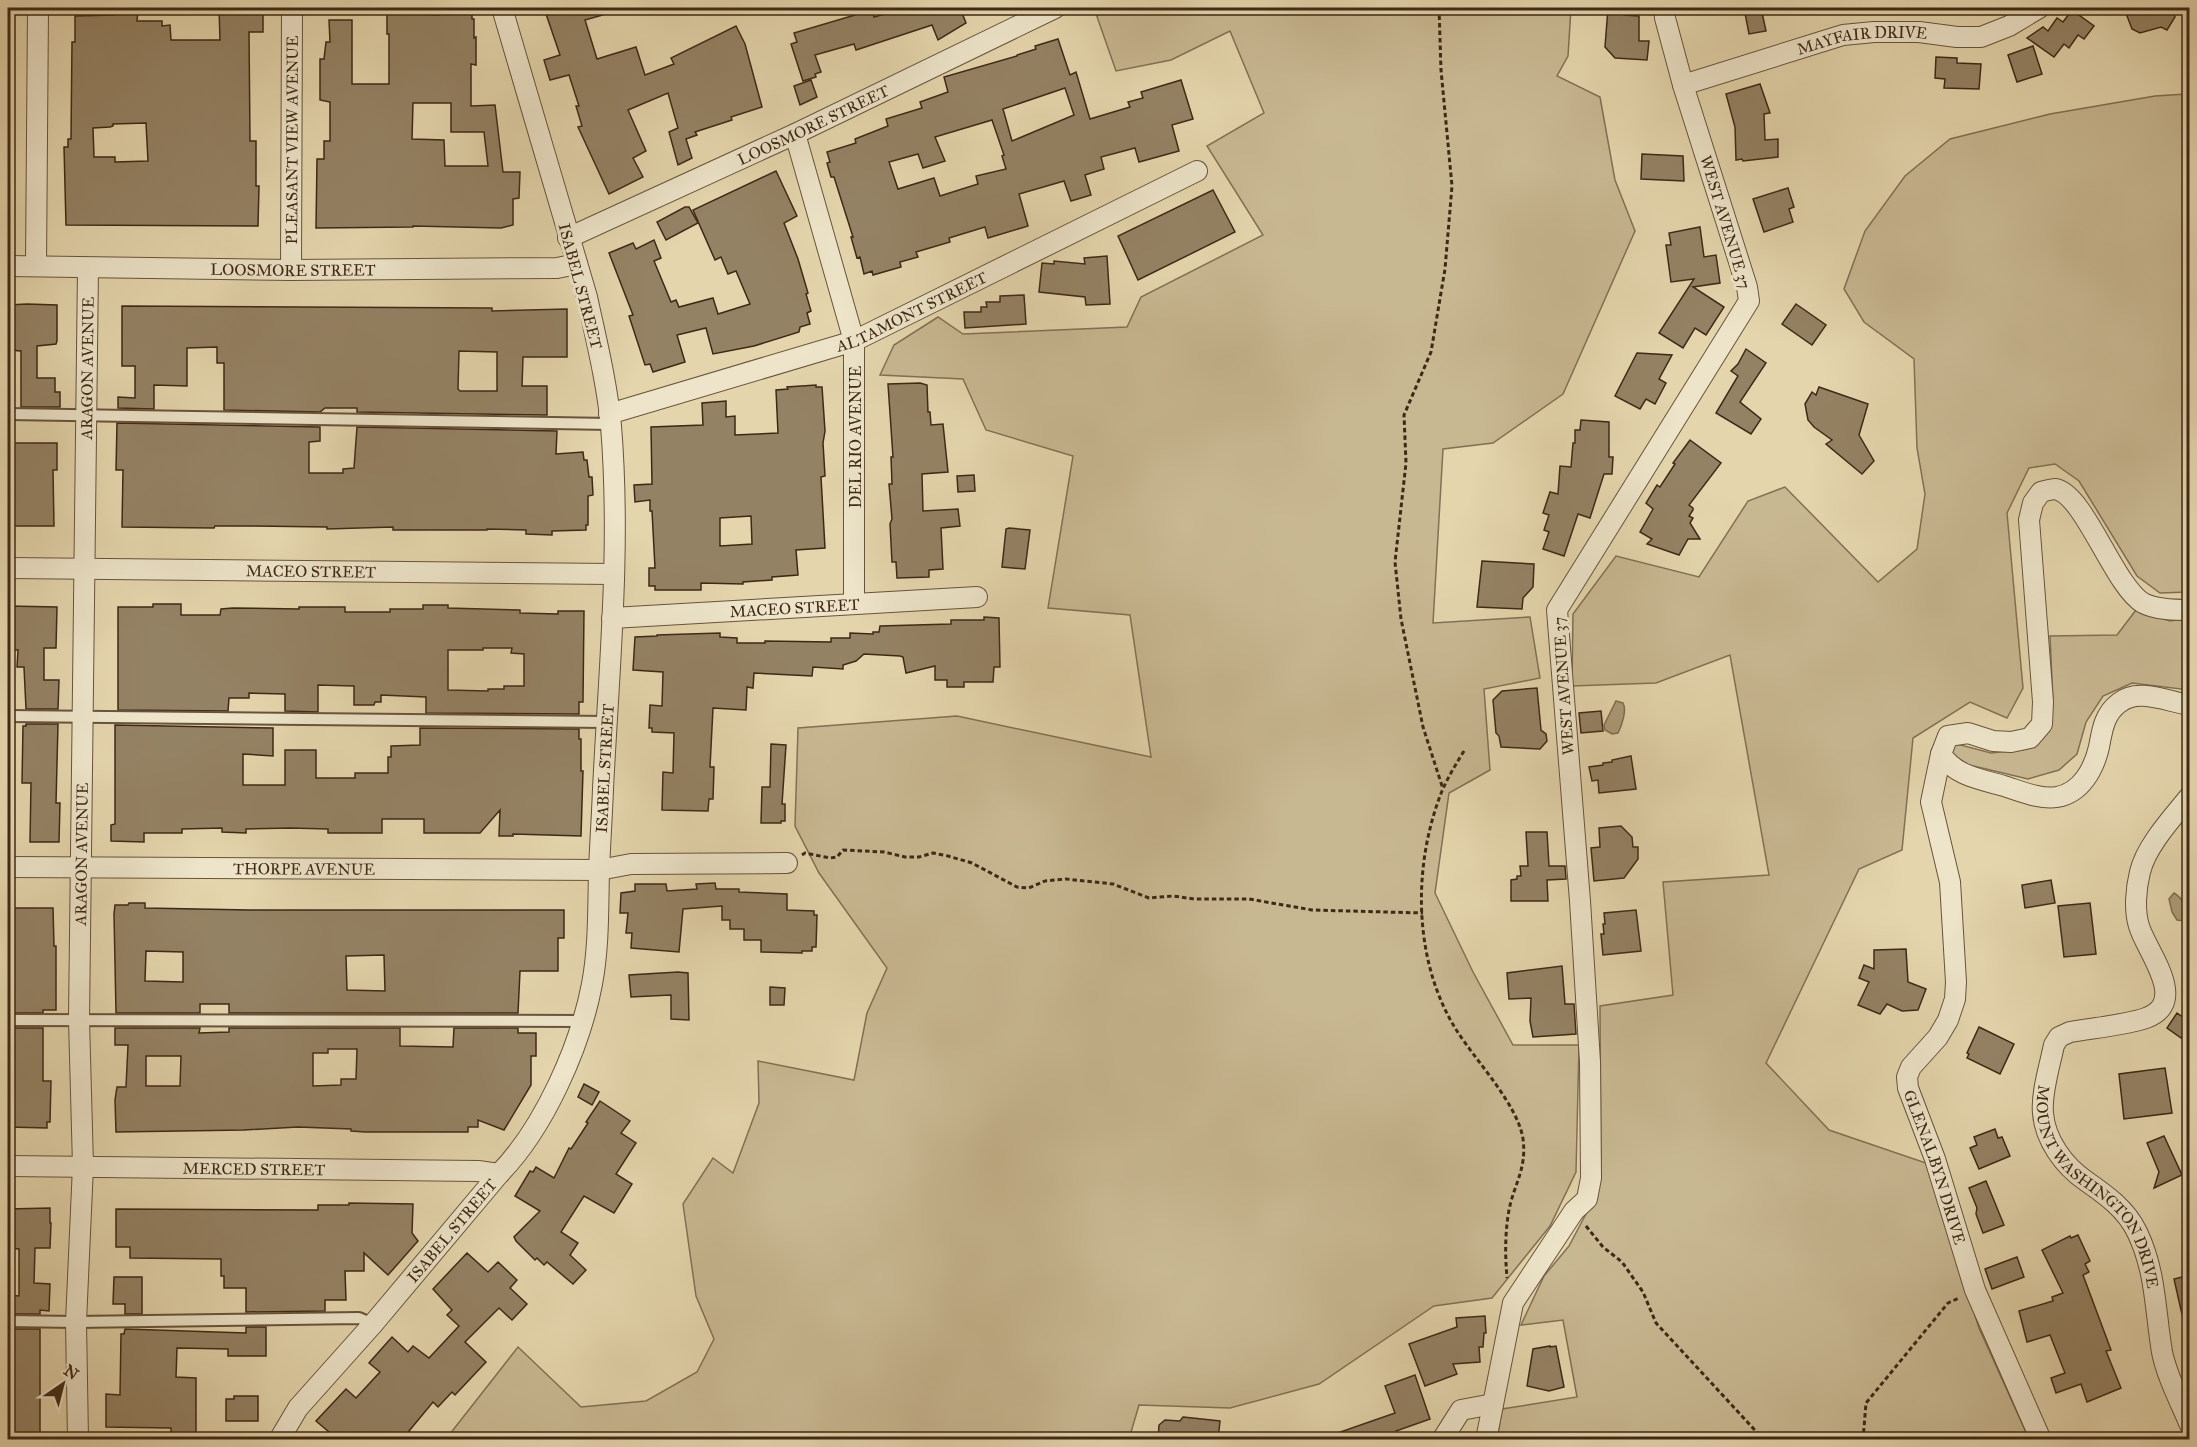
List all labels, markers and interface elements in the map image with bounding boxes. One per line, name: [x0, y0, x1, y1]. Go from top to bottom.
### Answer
street label: MAYFAIR DRIVE: [1795, 23, 1929, 59]
street label: PLEASANT VIEW AVENUE: [282, 35, 302, 245]
street label: LOOSMORE STREET: [735, 81, 892, 169]
street label: WEST AVENUE 37: [1696, 153, 1755, 291]
street label: ISABEL STREET: [555, 221, 606, 351]
street label: LOOSMORE STREET: [210, 260, 376, 280]
street label: ALTAMONT STREET: [833, 268, 990, 356]
street label: ARAGON AVENUE: [77, 297, 98, 441]
street label: DEL RIO AVENUE: [846, 366, 865, 508]
street label: MACEO STREET: [246, 561, 376, 582]
street label: MACEO STREET: [729, 595, 860, 621]
street label: WEST AVENUE 37: [1549, 616, 1578, 756]
street label: ISABEL STREET: [592, 703, 618, 833]
street label: ARAGON AVENUE: [71, 783, 92, 927]
street label: THORPE AVENUE: [233, 859, 375, 879]
street label: MOUNT WASHINGTON DRIVE: [2033, 1084, 2162, 1290]
street label: GLENALBYN DRIVE: [1900, 1087, 1969, 1247]
street label: MERCED STREET: [183, 1159, 325, 1179]
street label: ISABEL STREET: [403, 1175, 501, 1286]
north arrow: [33, 1354, 93, 1414]
text: N: [60, 1360, 83, 1384]

